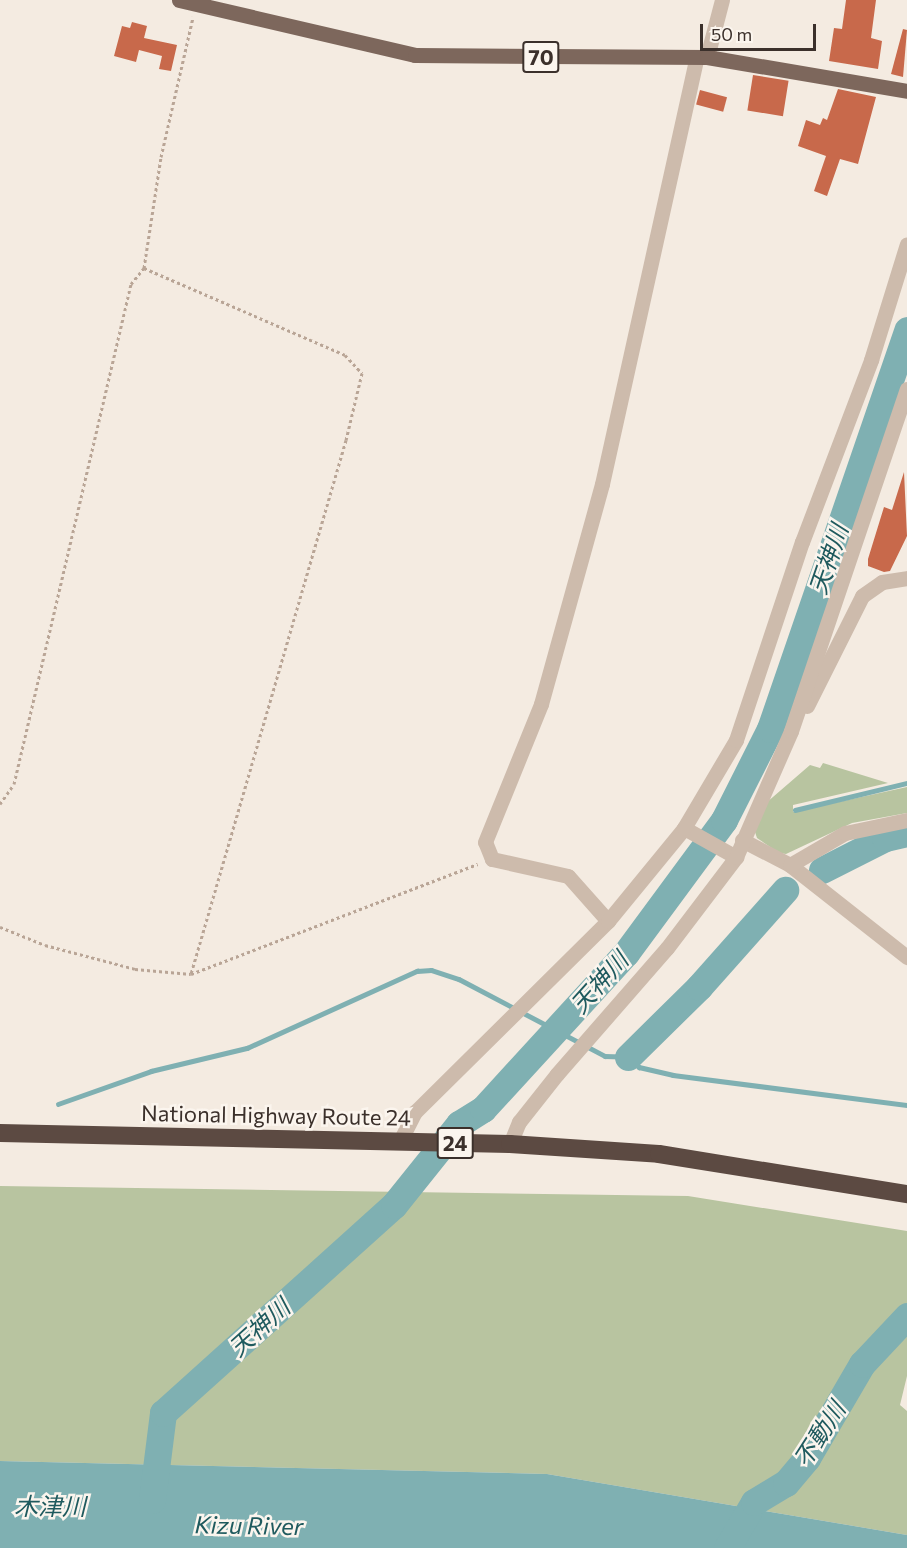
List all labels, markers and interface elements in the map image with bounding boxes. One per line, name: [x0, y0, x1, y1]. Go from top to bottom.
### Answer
scale bar: [703, 12, 818, 50]
text: 50 m: [711, 23, 752, 45]
road number: 70: [522, 39, 560, 75]
water label: 天神川: [803, 520, 853, 598]
water label: 天神川: [564, 946, 634, 1018]
street label: National Highway Route 24: [141, 1099, 411, 1131]
road number: 24: [436, 1125, 474, 1161]
water label: 天神川: [223, 1292, 295, 1362]
water label: 不動川: [787, 1396, 851, 1472]
water label: 木津川: [14, 1492, 86, 1520]
water label: Kizu River: [194, 1510, 304, 1540]

